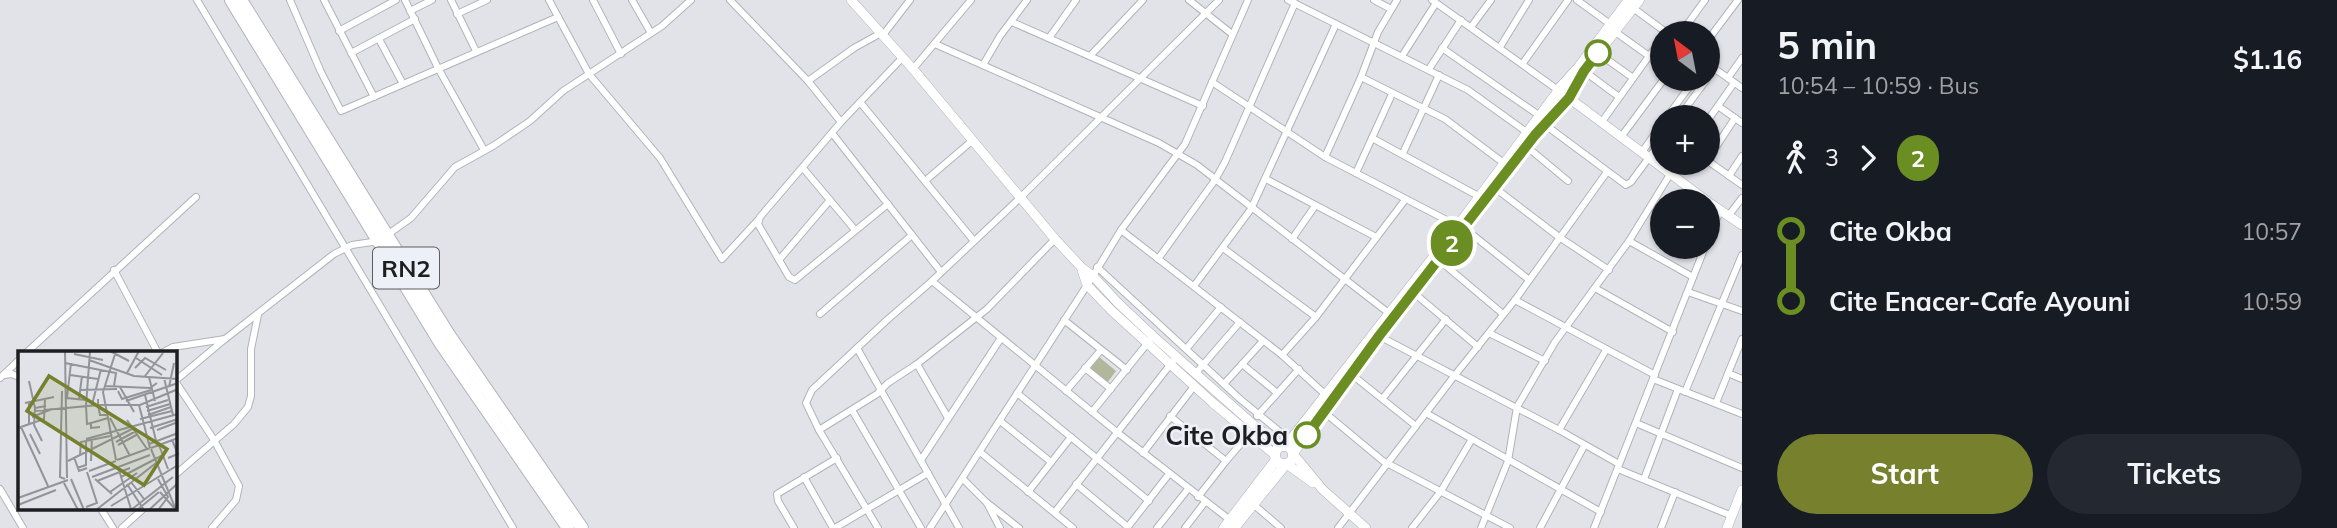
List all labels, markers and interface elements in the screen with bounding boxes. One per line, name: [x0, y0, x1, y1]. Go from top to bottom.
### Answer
north arrow: [1650, 21, 1720, 91]
map controls: [1650, 21, 1720, 259]
text: 5 min: [1777, 21, 1877, 69]
unlabelled marker: [1585, 40, 1611, 66]
text: $1.16: [2233, 43, 2302, 76]
text: 10:54 – 10:59 · Bus: [1777, 71, 1979, 100]
button: +: [1650, 105, 1720, 175]
icon: walk: [1777, 139, 1815, 177]
icon: forward: [1849, 139, 1887, 177]
text: 3: [1825, 143, 1839, 172]
text: 2: [1911, 143, 1925, 173]
button: −: [1650, 189, 1720, 259]
text: Cite Okba: [1829, 215, 1952, 248]
text: 10:57: [2242, 217, 2302, 246]
line badge: 2: [1429, 220, 1475, 266]
text: 2: [1445, 228, 1459, 258]
road number: RN2: [373, 247, 439, 288]
text: Cite Enacer-Cafe Ayouni: [1829, 285, 2130, 318]
text: 10:59: [2242, 287, 2302, 316]
inset map: [18, 351, 177, 510]
place label: Cite Okba: [1165, 419, 1288, 452]
marker: Cite Okba: [1294, 422, 1320, 448]
button: Start: [1777, 434, 2033, 514]
button: Tickets: [2047, 434, 2302, 514]

